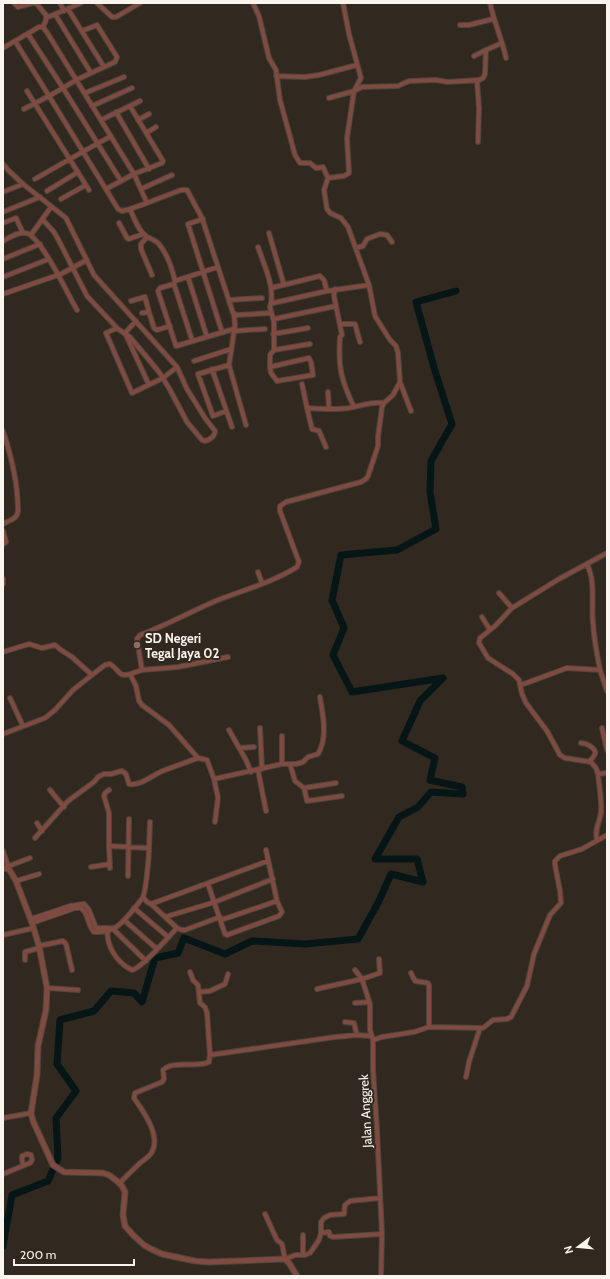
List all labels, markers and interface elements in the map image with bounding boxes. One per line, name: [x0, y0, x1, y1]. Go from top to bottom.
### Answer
place label: SD Negeri Tegal Jaya 02: [145, 630, 219, 661]
marker: SD Negeri Tegal Jaya 02: [132, 640, 142, 650]
street label: Jalan Anggrek: [355, 1074, 375, 1149]
north arrow: [558, 1227, 598, 1267]
scale bar: [14, 1241, 134, 1267]
text: N: [561, 1244, 576, 1255]
text: 200 m: [20, 1247, 56, 1262]

